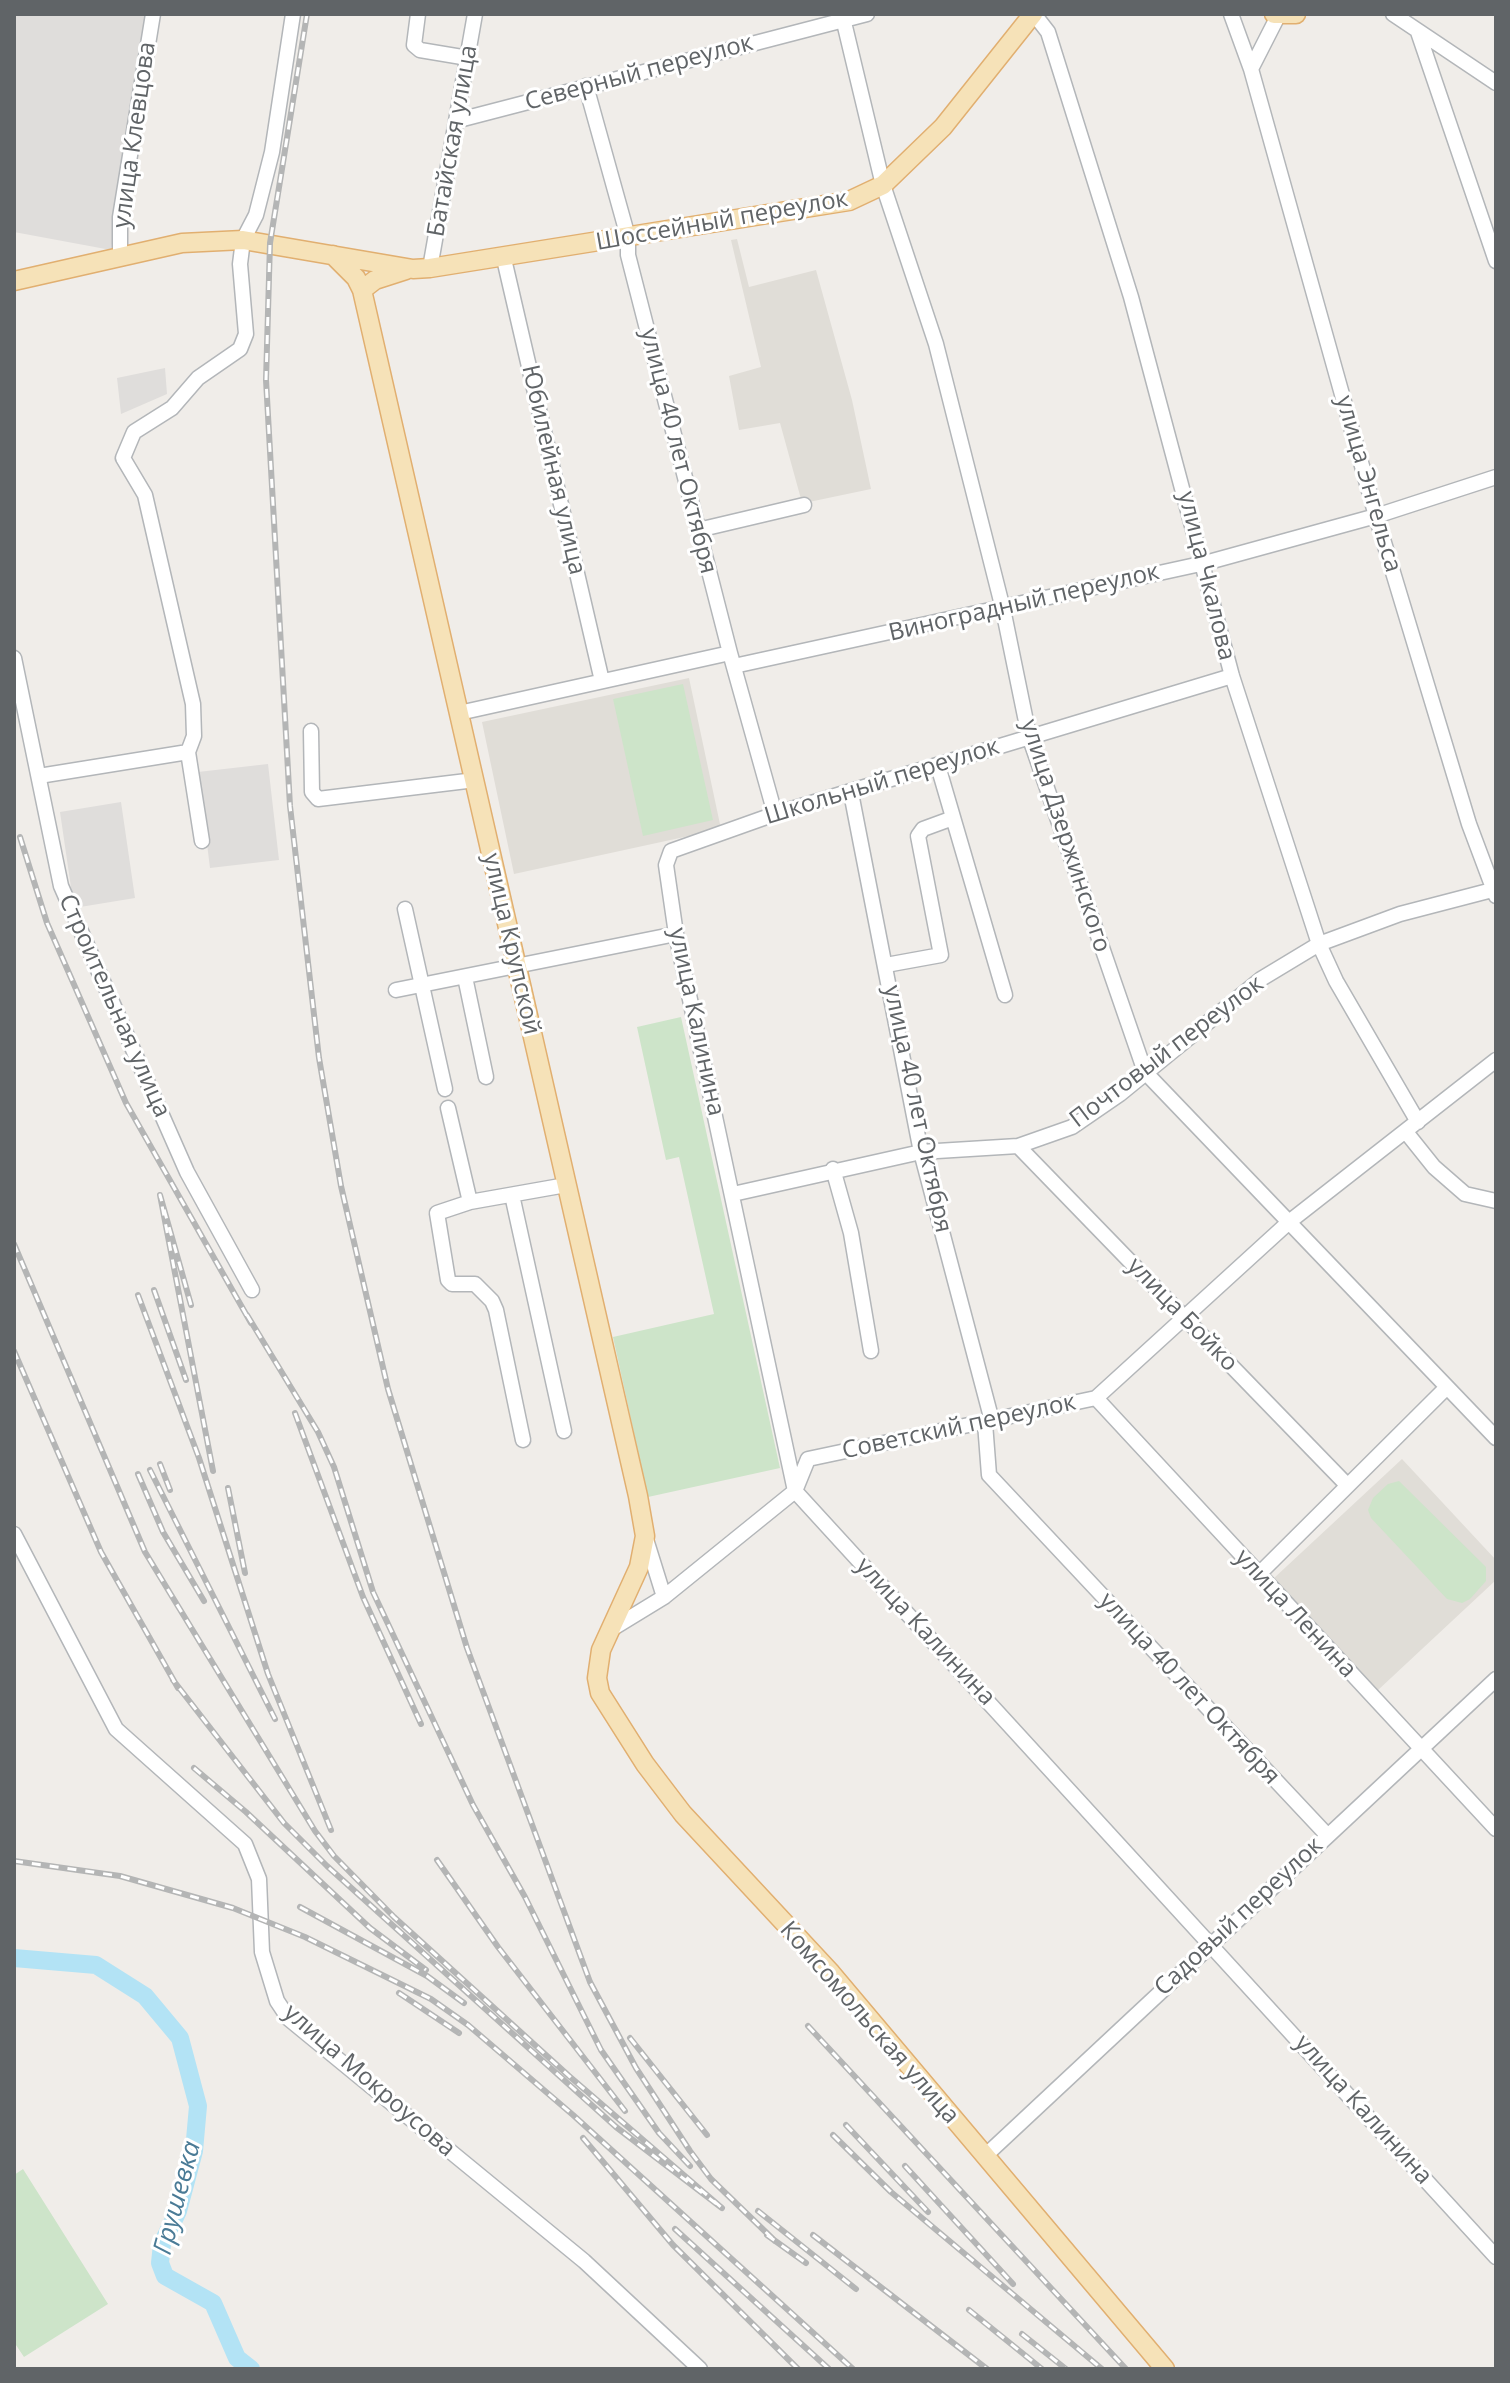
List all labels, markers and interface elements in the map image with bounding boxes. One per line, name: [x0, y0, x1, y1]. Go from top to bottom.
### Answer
street label: Северный переулок: [522, 29, 756, 117]
street label: улица Клевцова: [108, 40, 162, 230]
street label: Батайская улица: [422, 43, 484, 239]
street label: Шоссейный переулок: [594, 185, 850, 257]
street label: улица 40 лет Октября: [634, 325, 722, 577]
street label: Юбилейная улица: [515, 362, 591, 578]
street label: улица Энгельса: [1329, 392, 1407, 576]
street label: улица Чкалова: [1171, 488, 1241, 664]
street label: Виноградный переулок: [886, 558, 1162, 648]
street label: улица Дзержинского: [1014, 716, 1116, 956]
street label: Школьный переулок: [761, 733, 1003, 831]
street label: улица Крупской: [476, 850, 546, 1038]
street label: Строительная улица: [52, 890, 176, 1122]
street label: улица Калинина: [662, 925, 730, 1119]
street label: Почтовый переулок: [1064, 970, 1270, 1134]
street label: улица 40 лет Октября: [877, 983, 957, 1235]
street label: улица Бойко: [1121, 1252, 1243, 1378]
street label: Советский переулок: [840, 1388, 1078, 1466]
street label: улица Ленина: [1228, 1544, 1362, 1684]
street label: улица Калинина: [849, 1552, 1001, 1712]
street label: улица 40 лет Октября: [1093, 1587, 1285, 1791]
street label: Садовый переулок: [1149, 1832, 1329, 2002]
street label: Комсомольская улица: [773, 1916, 965, 2130]
street label: улица Мокроусова: [277, 1999, 461, 2163]
street label: улица Калинина: [1288, 2029, 1438, 2191]
water label: Грушевка: [148, 2138, 208, 2258]

